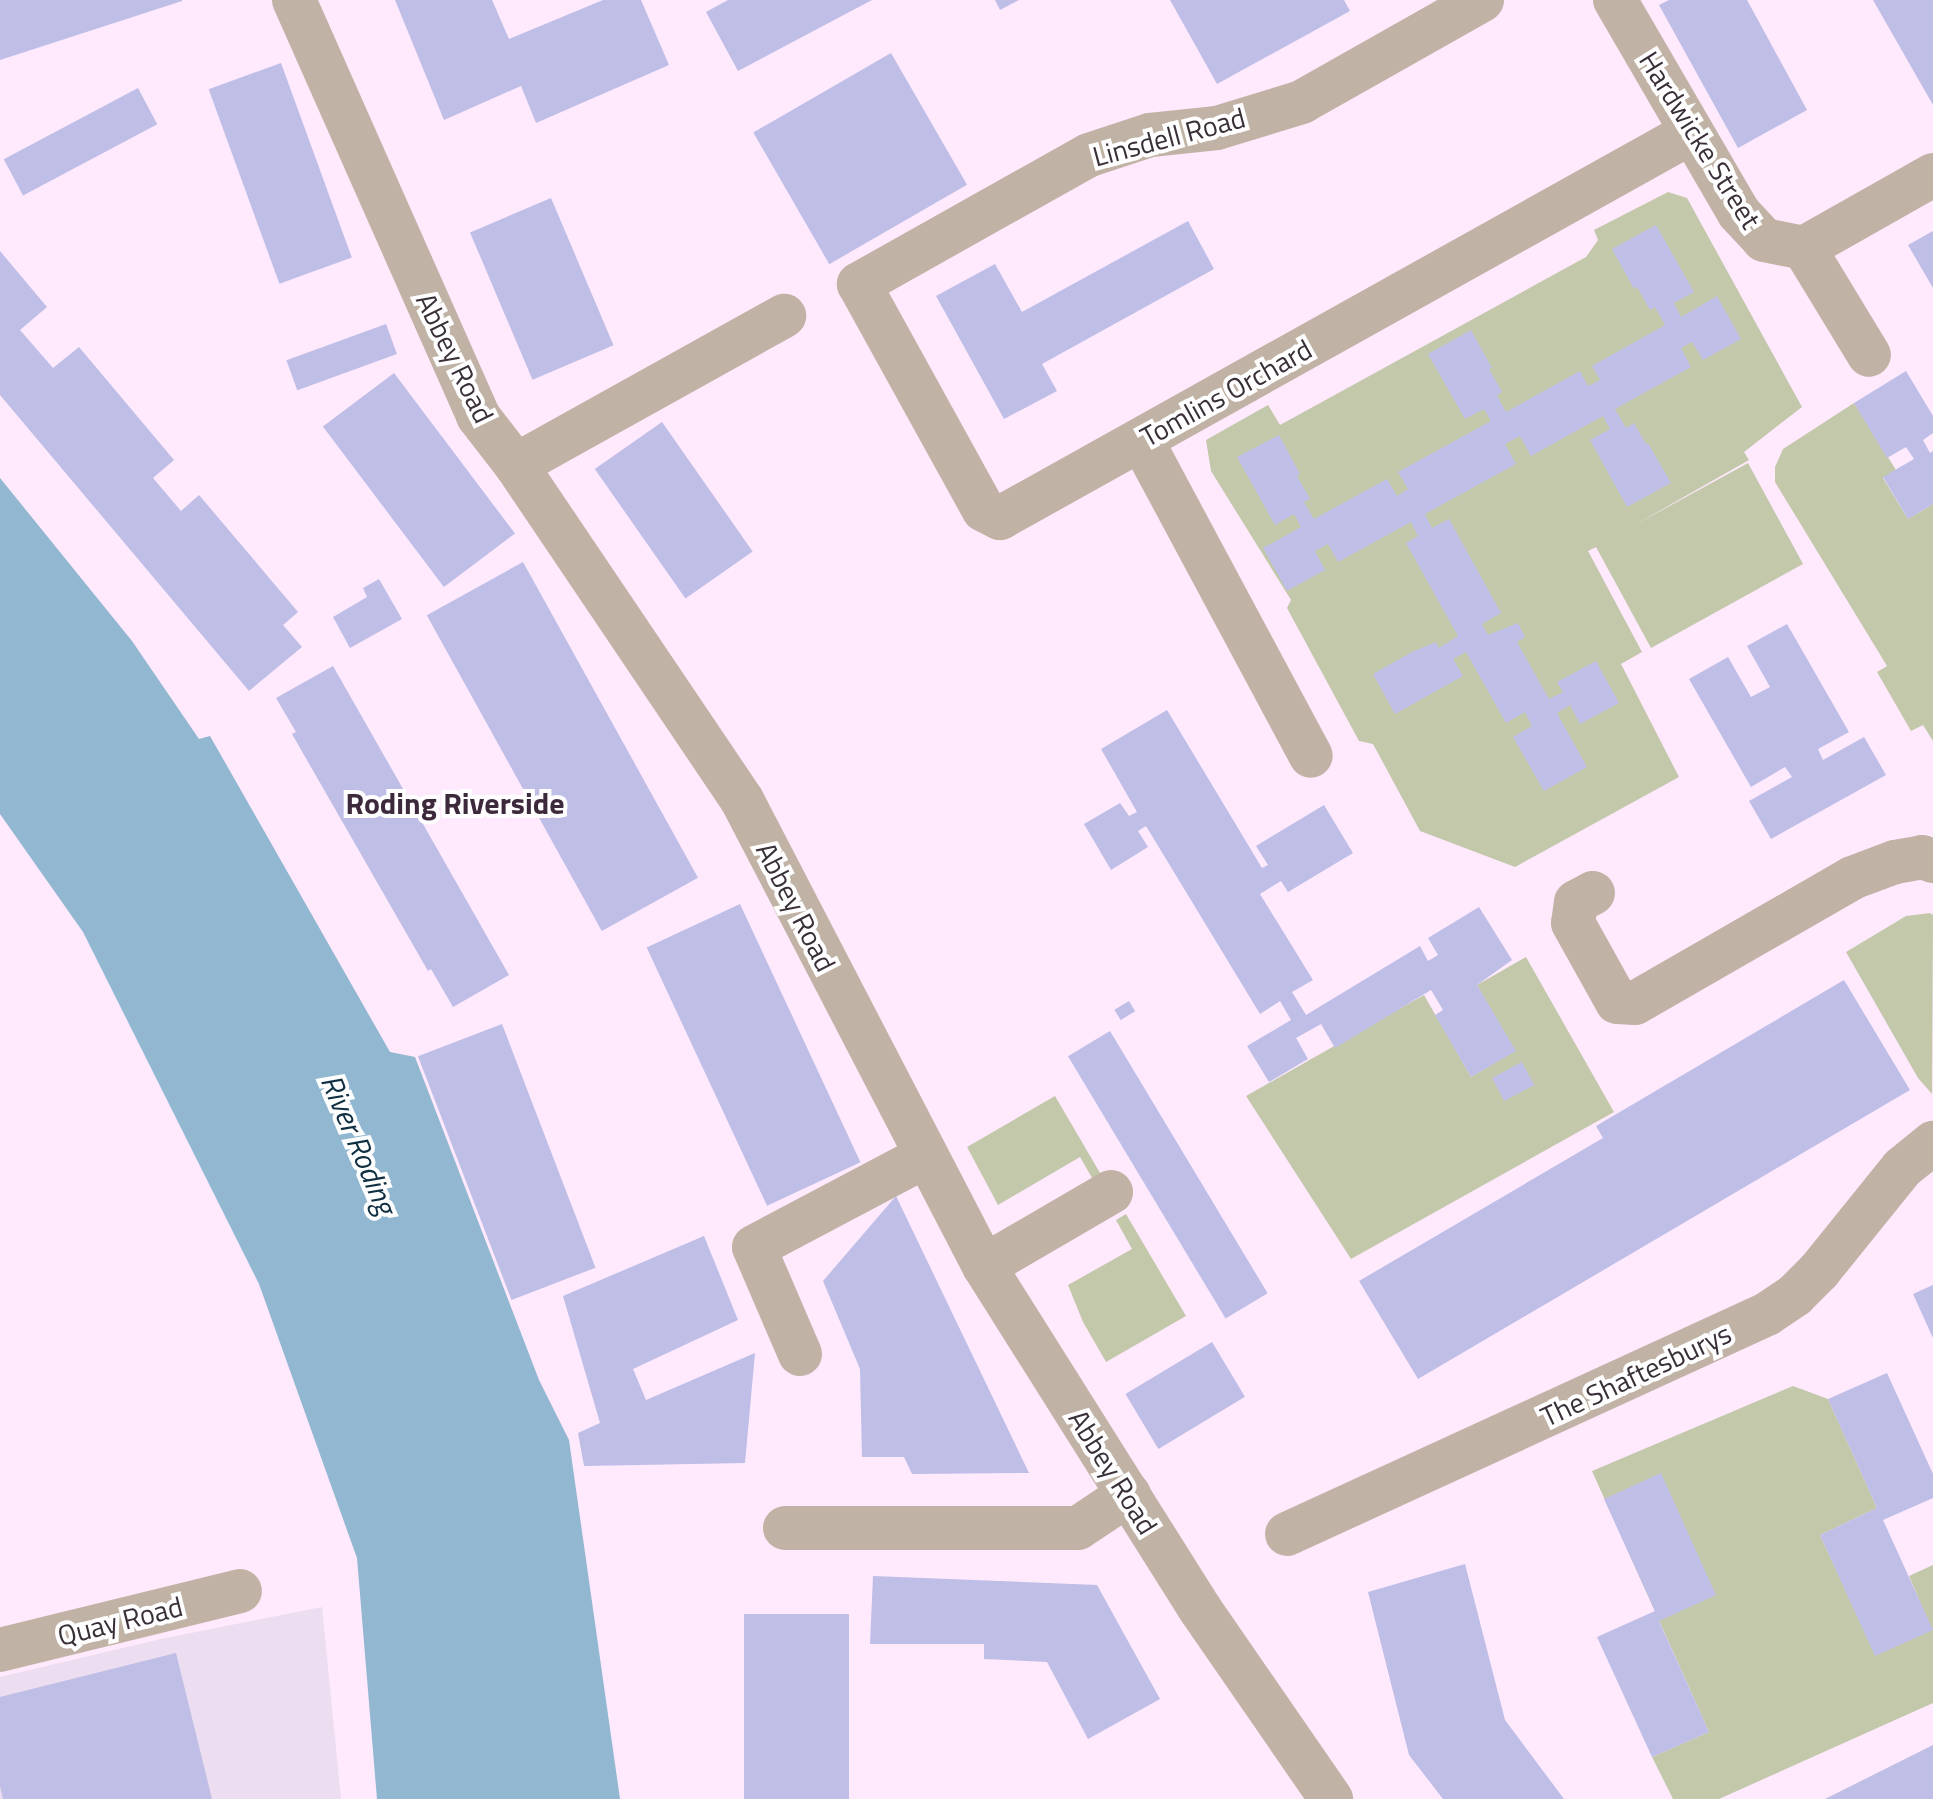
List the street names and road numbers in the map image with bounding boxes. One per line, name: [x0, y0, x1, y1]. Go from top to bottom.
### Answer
street label: Hardwicke Street: [1632, 45, 1768, 235]
street label: Linsdell Road: [1089, 101, 1249, 173]
street label: Abbey Road: [409, 288, 501, 428]
street label: Tomlins Orchard: [1135, 332, 1317, 454]
street label: Abbey Road: [749, 837, 843, 977]
street label: The Shaftesburys: [1535, 1316, 1737, 1434]
street label: Abbey Road: [1062, 1404, 1164, 1540]
street label: Quay Road: [54, 1589, 186, 1653]

